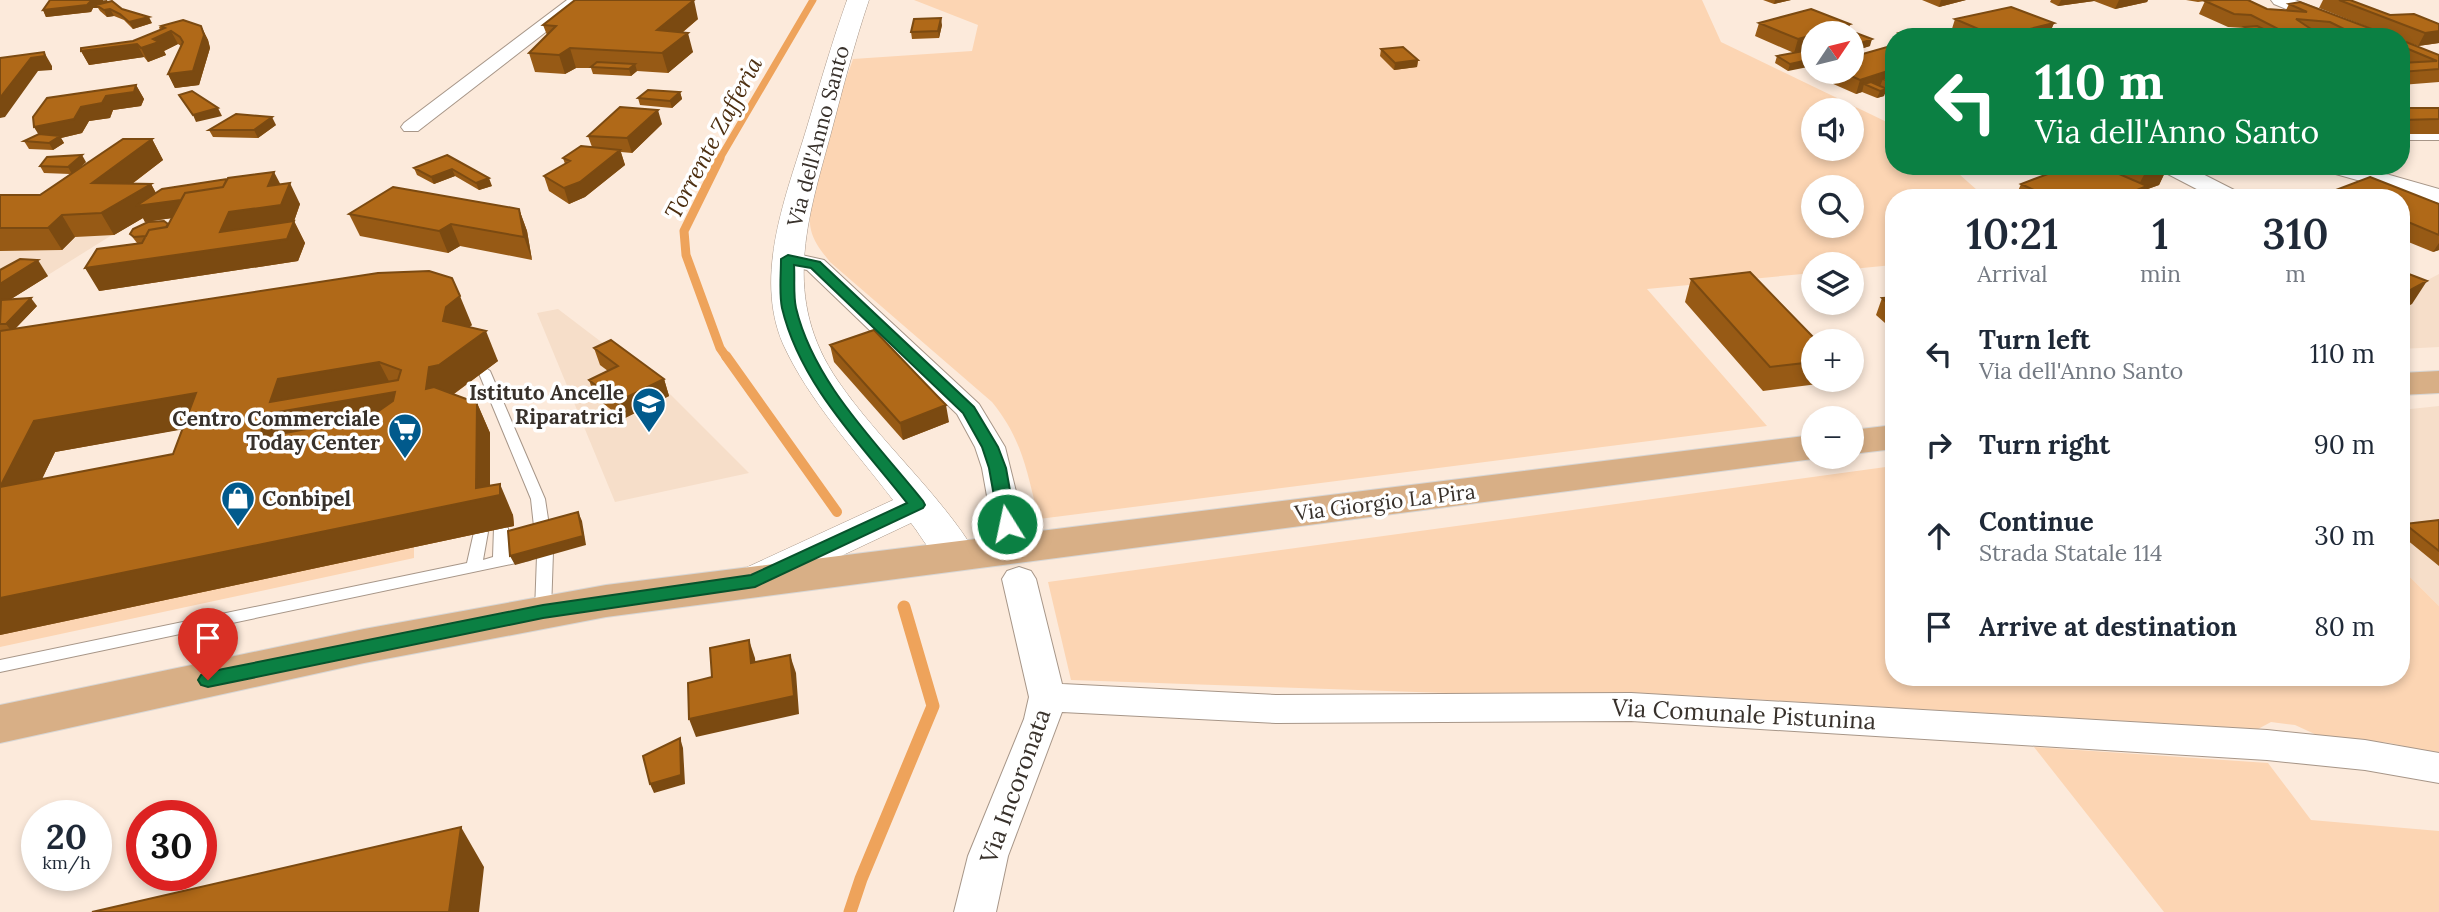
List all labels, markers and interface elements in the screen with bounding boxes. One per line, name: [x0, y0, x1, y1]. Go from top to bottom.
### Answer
north arrow: [1801, 21, 1864, 84]
map controls: [1801, 21, 1864, 469]
street label: Via dell'Anno Santo: [781, 42, 855, 231]
text: 110 m: [2035, 50, 2164, 112]
water label: Torrente Zafferia: [658, 52, 768, 224]
icon: left: [1920, 56, 2011, 147]
button: sound: [1801, 98, 1864, 161]
text: Via dell'Anno Santo: [2035, 111, 2319, 152]
button: search: [1801, 175, 1864, 238]
text: 10:21: [1966, 207, 2059, 261]
text: 1: [2152, 207, 2169, 261]
text: 310: [2262, 207, 2329, 261]
button: layers: [1801, 252, 1864, 315]
text: Arrival: [1977, 259, 2048, 288]
text: min: [2140, 259, 2181, 288]
text: m: [2285, 259, 2306, 288]
text: Turn left: [1979, 323, 2090, 356]
button: +: [1801, 329, 1864, 392]
icon: left: [1920, 335, 1958, 373]
text: 110 m: [2310, 337, 2375, 370]
text: Via dell'Anno Santo: [1979, 356, 2183, 385]
place label: Istituto Ancelle Riparatrici: [469, 379, 624, 430]
school or university icon: Istituto Ancelle Riparatrici: [630, 385, 668, 434]
place label: Centro Commerciale Today Center: [172, 405, 380, 456]
button: −: [1801, 406, 1864, 469]
supermarket icon: Centro Commerciale Today Center: [386, 411, 424, 460]
icon: right: [1920, 426, 1958, 464]
text: Turn right: [1979, 428, 2110, 461]
text: 90 m: [2314, 428, 2375, 461]
street label: Via Giorgio La Pira: [1292, 477, 1477, 527]
shop icon: Conbipel: [219, 479, 257, 528]
place label: Conbipel: [262, 485, 352, 512]
position arrow: [970, 487, 1044, 561]
text: Continue: [1979, 505, 2094, 538]
icon: ahead: [1920, 517, 1958, 555]
text: 30 m: [2314, 519, 2375, 552]
text: Strada Statale 114: [1979, 538, 2163, 567]
pin: [178, 608, 238, 680]
icon: arrive: [1920, 608, 1958, 646]
text: Arrive at destination: [1979, 610, 2237, 643]
text: 80 m: [2314, 610, 2375, 643]
icon: arrive: [189, 619, 227, 657]
street label: Via Comunale Pistunina: [1610, 692, 1877, 736]
street label: Via Incoronata: [972, 704, 1057, 869]
speed limit sign: 30: [126, 800, 217, 891]
text: 20: [46, 814, 87, 859]
text: km/h: [42, 851, 91, 874]

